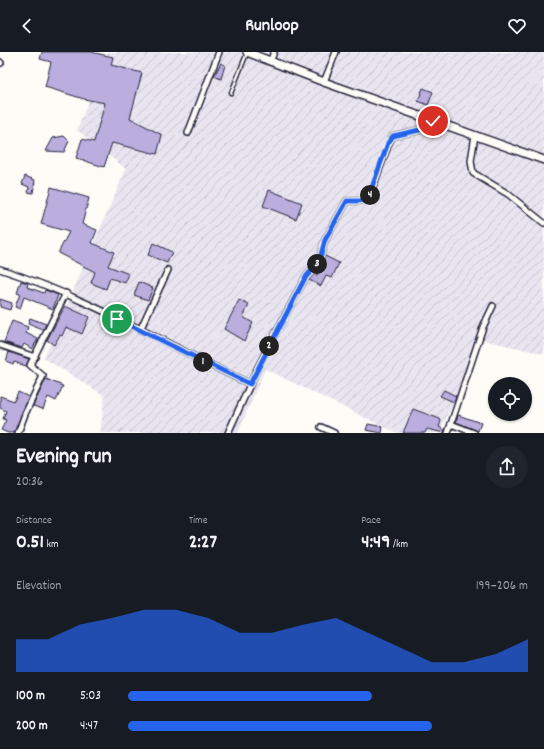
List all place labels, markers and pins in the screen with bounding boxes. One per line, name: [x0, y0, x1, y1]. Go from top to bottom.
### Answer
pin: [416, 104, 450, 138]
pin: 4: [360, 185, 380, 205]
pin: 3: [307, 254, 327, 274]
pin: [100, 302, 134, 336]
pin: 2: [259, 336, 279, 356]
pin: 1: [193, 352, 213, 372]

